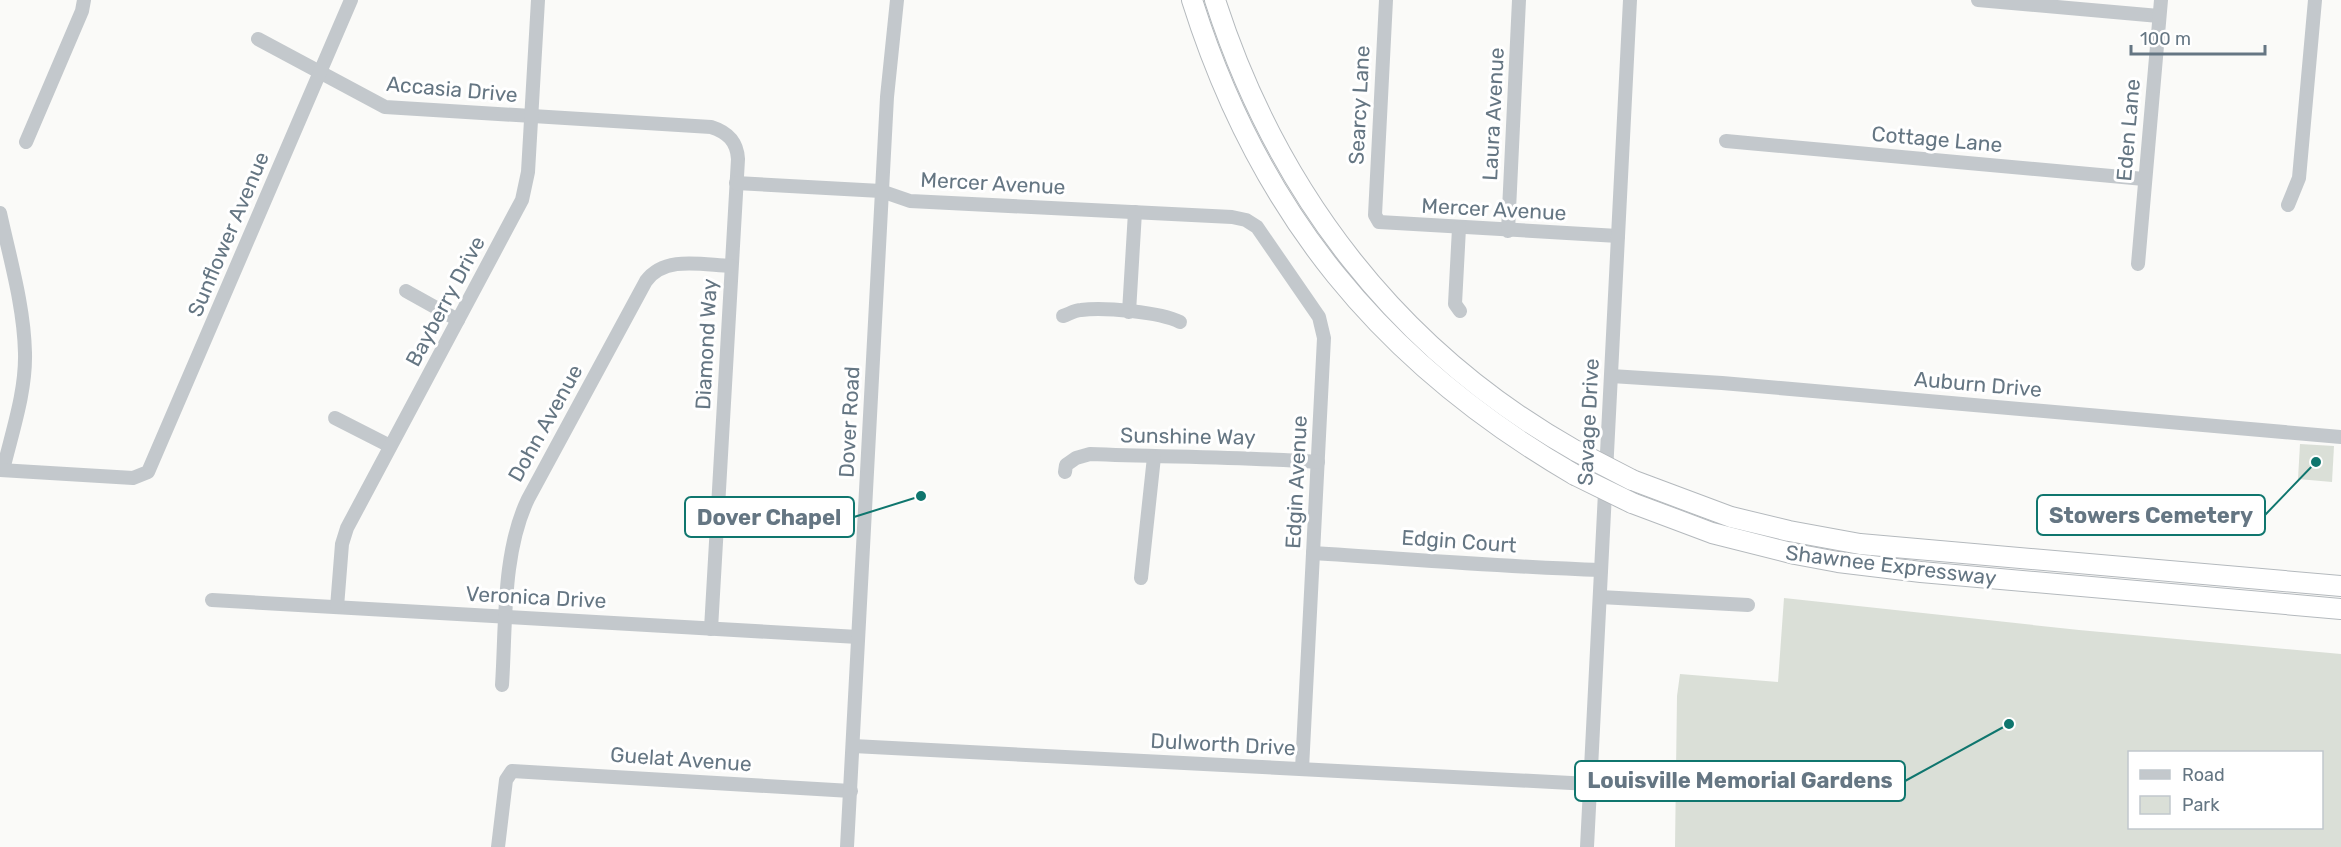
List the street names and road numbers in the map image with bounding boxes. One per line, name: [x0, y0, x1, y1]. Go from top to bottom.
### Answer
street label: Searcy Lane: [1343, 45, 1375, 165]
street label: Laura Avenue: [1477, 47, 1509, 181]
street label: Accasia Drive: [385, 71, 519, 107]
street label: Eden Lane: [2111, 78, 2145, 182]
street label: Cottage Lane: [1871, 121, 2003, 157]
street label: Sunflower Avenue: [182, 148, 274, 320]
street label: Mercer Avenue: [920, 167, 1066, 199]
street label: Mercer Avenue: [1421, 193, 1567, 225]
street label: Bayberry Drive: [400, 232, 490, 370]
street label: Diamond Way: [690, 277, 722, 410]
street label: Savage Drive: [1572, 358, 1604, 486]
street label: Dohn Avenue: [503, 360, 587, 486]
street label: Dover Road: [834, 366, 864, 478]
street label: Auburn Drive: [1913, 366, 2043, 402]
street label: Edgin Avenue: [1280, 415, 1312, 549]
street label: Sunshine Way: [1120, 422, 1256, 450]
street label: Edgin Court: [1401, 525, 1517, 557]
street label: Shawnee Expressway: [1784, 540, 1998, 590]
street label: Veronica Drive: [465, 581, 607, 613]
street label: Dulworth Drive: [1150, 728, 1296, 760]
street label: Guelat Avenue: [609, 742, 753, 776]

